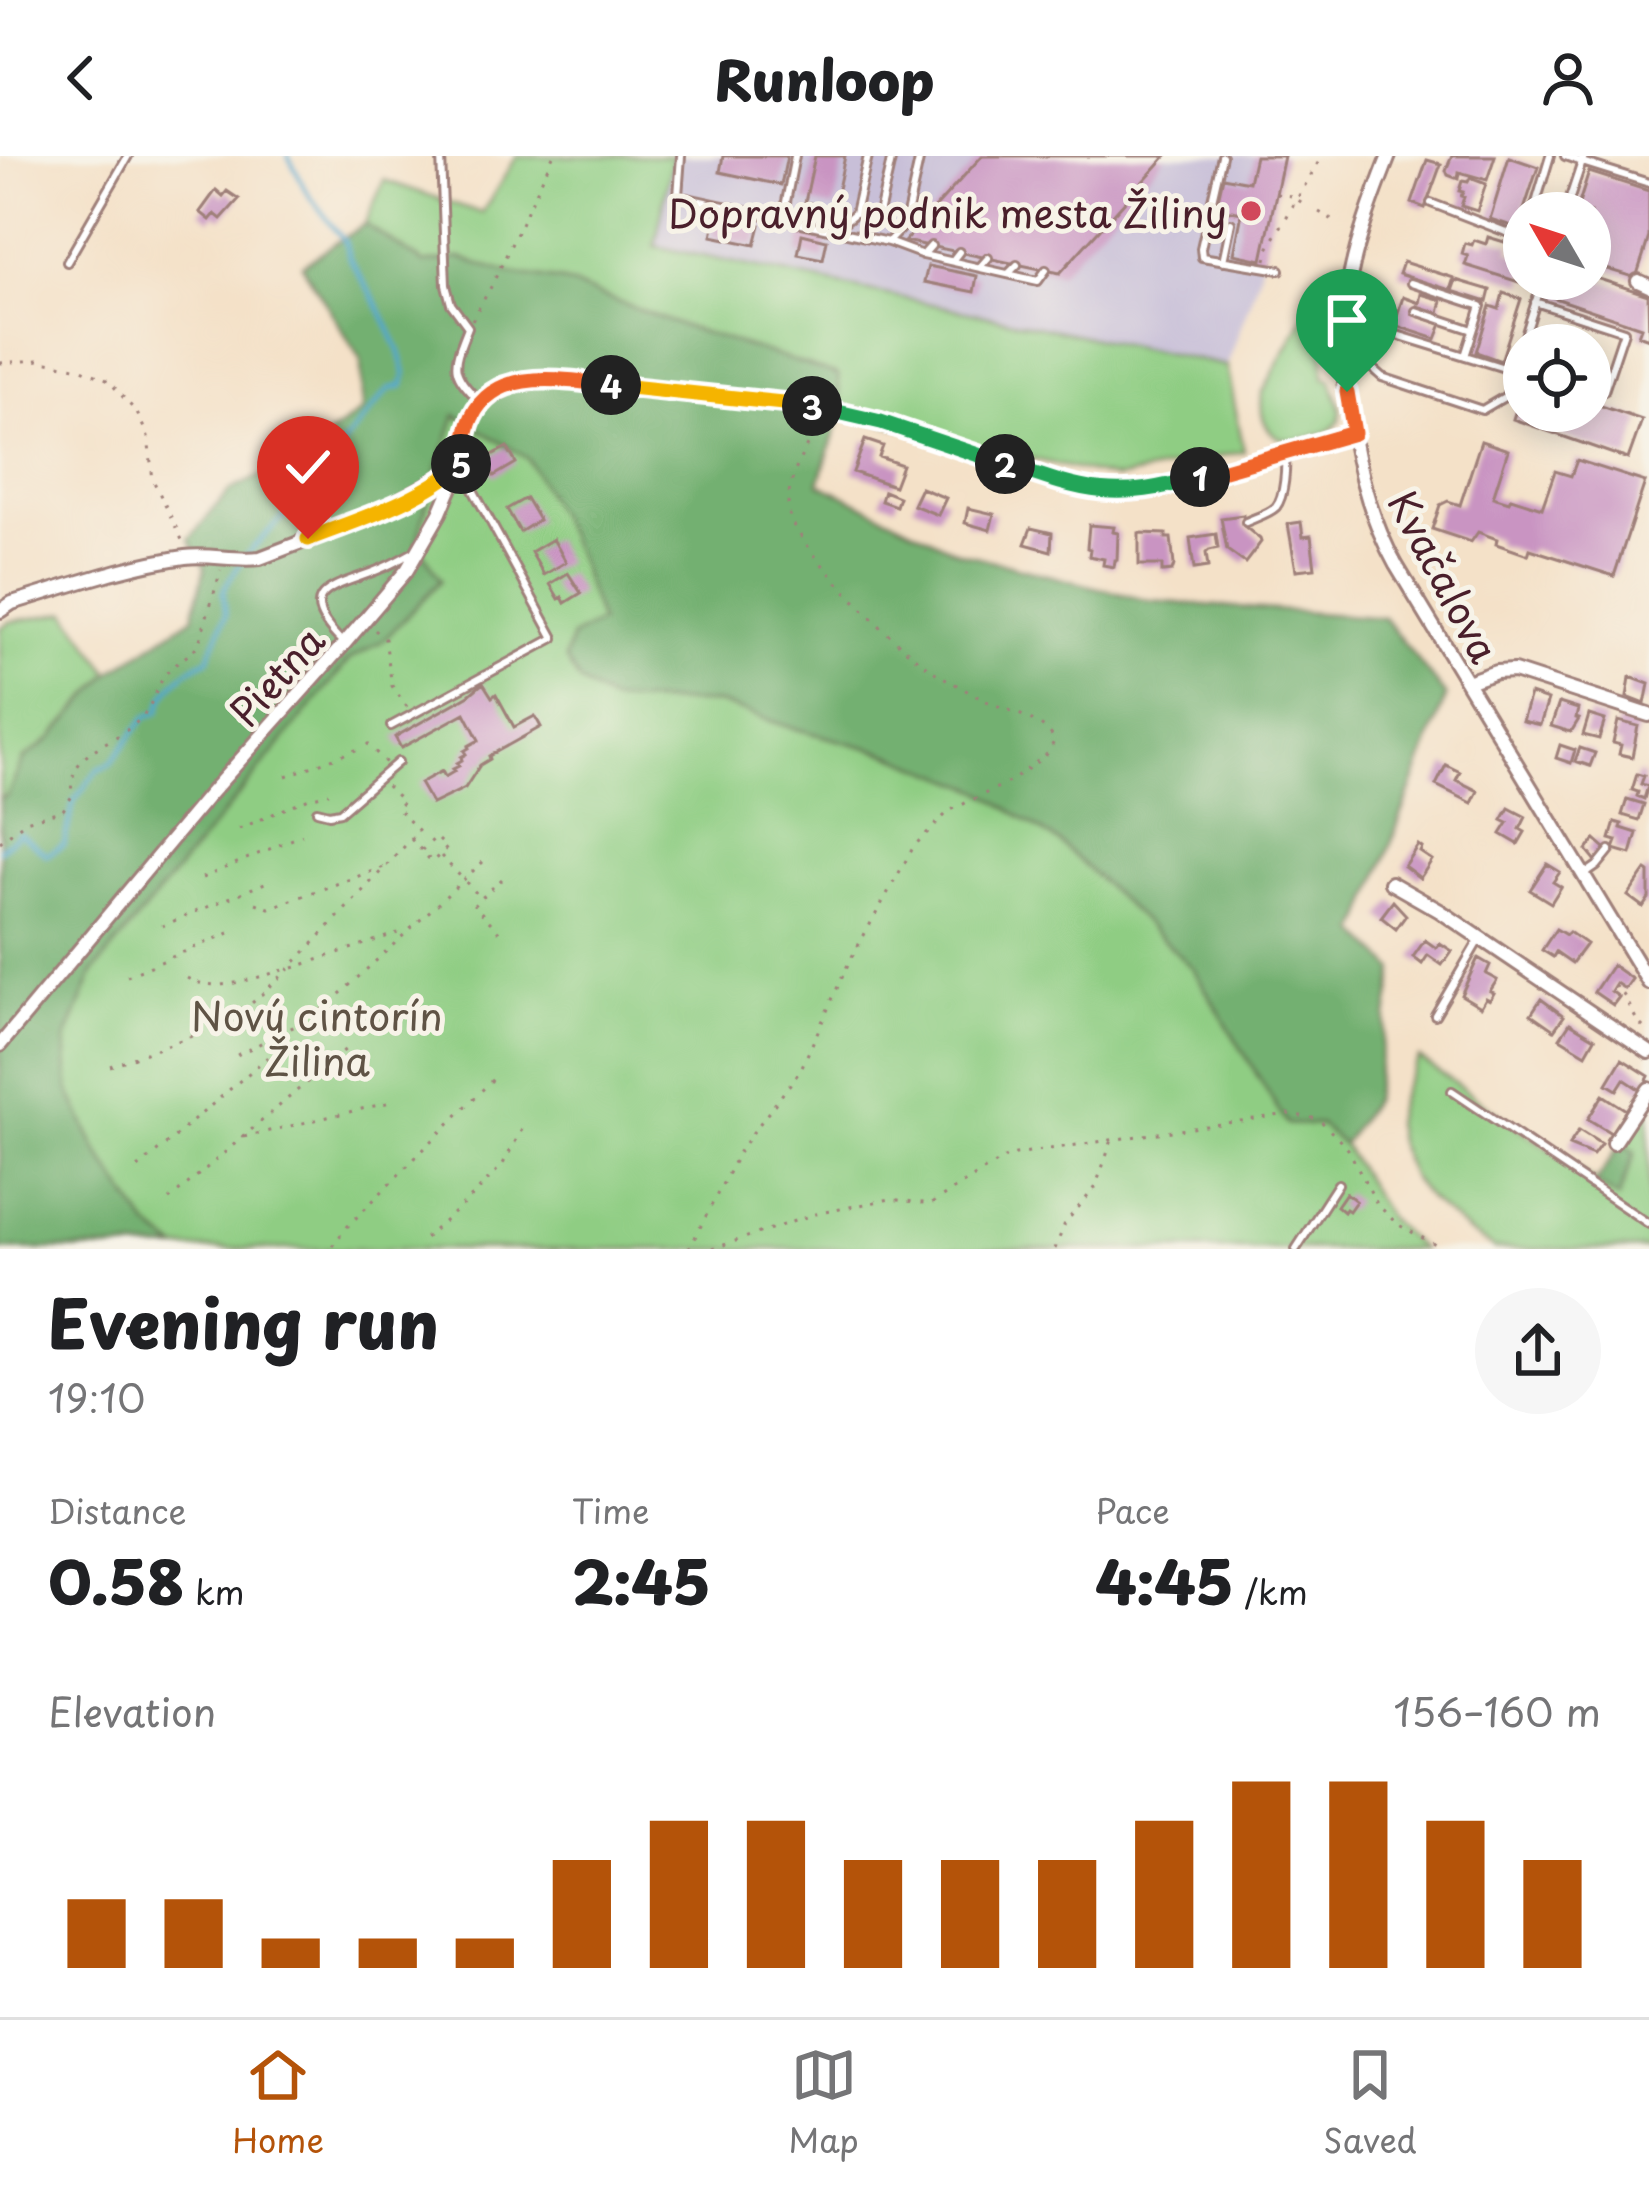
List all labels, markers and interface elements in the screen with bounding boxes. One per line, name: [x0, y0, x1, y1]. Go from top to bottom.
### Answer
text: Runloop: [715, 38, 935, 119]
icon: back: [48, 45, 114, 111]
icon: person: [1535, 45, 1601, 111]
place label: Dopravný podnik mesta Žiliny: [668, 182, 1227, 241]
north arrow: [1503, 192, 1611, 300]
map controls: [1503, 192, 1611, 432]
marker: Dopravný podnik mesta Žiliny: [1238, 198, 1264, 224]
pin: [1296, 269, 1398, 392]
icon: arrive: [1314, 287, 1380, 353]
button: locate: [1503, 324, 1611, 432]
pin: 4: [581, 355, 641, 415]
text: 4: [600, 360, 622, 410]
pin: 3: [782, 376, 842, 436]
text: 3: [801, 381, 823, 431]
pin: [257, 416, 359, 539]
icon: check: [275, 434, 341, 500]
pin: 5: [431, 434, 491, 494]
pin: 2: [975, 434, 1035, 494]
text: 5: [450, 439, 472, 489]
text: 2: [993, 439, 1017, 489]
pin: 1: [1170, 447, 1230, 507]
text: 1: [1192, 452, 1208, 502]
street label: Kvačalova: [1375, 479, 1515, 673]
street label: Pietna: [215, 611, 338, 738]
park label: Nový cintorín Žilina: [191, 985, 443, 1089]
text: Evening run: [48, 1272, 439, 1371]
button: share: [1475, 1288, 1601, 1414]
text: 19:10: [48, 1367, 145, 1426]
text: Distance: [48, 1485, 186, 1535]
text: Time: [572, 1485, 650, 1535]
text: Pace: [1095, 1485, 1170, 1535]
text: 0.58: [48, 1535, 184, 1625]
text: 2:45: [572, 1535, 711, 1625]
text: 4:45: [1095, 1535, 1234, 1625]
text: km: [184, 1566, 245, 1616]
text: /km: [1234, 1566, 1308, 1616]
text: Elevation: [48, 1681, 216, 1740]
text: 156–160 m: [1393, 1681, 1601, 1740]
tab: Home: [232, 2042, 324, 2164]
tab: Map: [788, 2042, 859, 2164]
tab: Saved: [1323, 2042, 1417, 2164]

